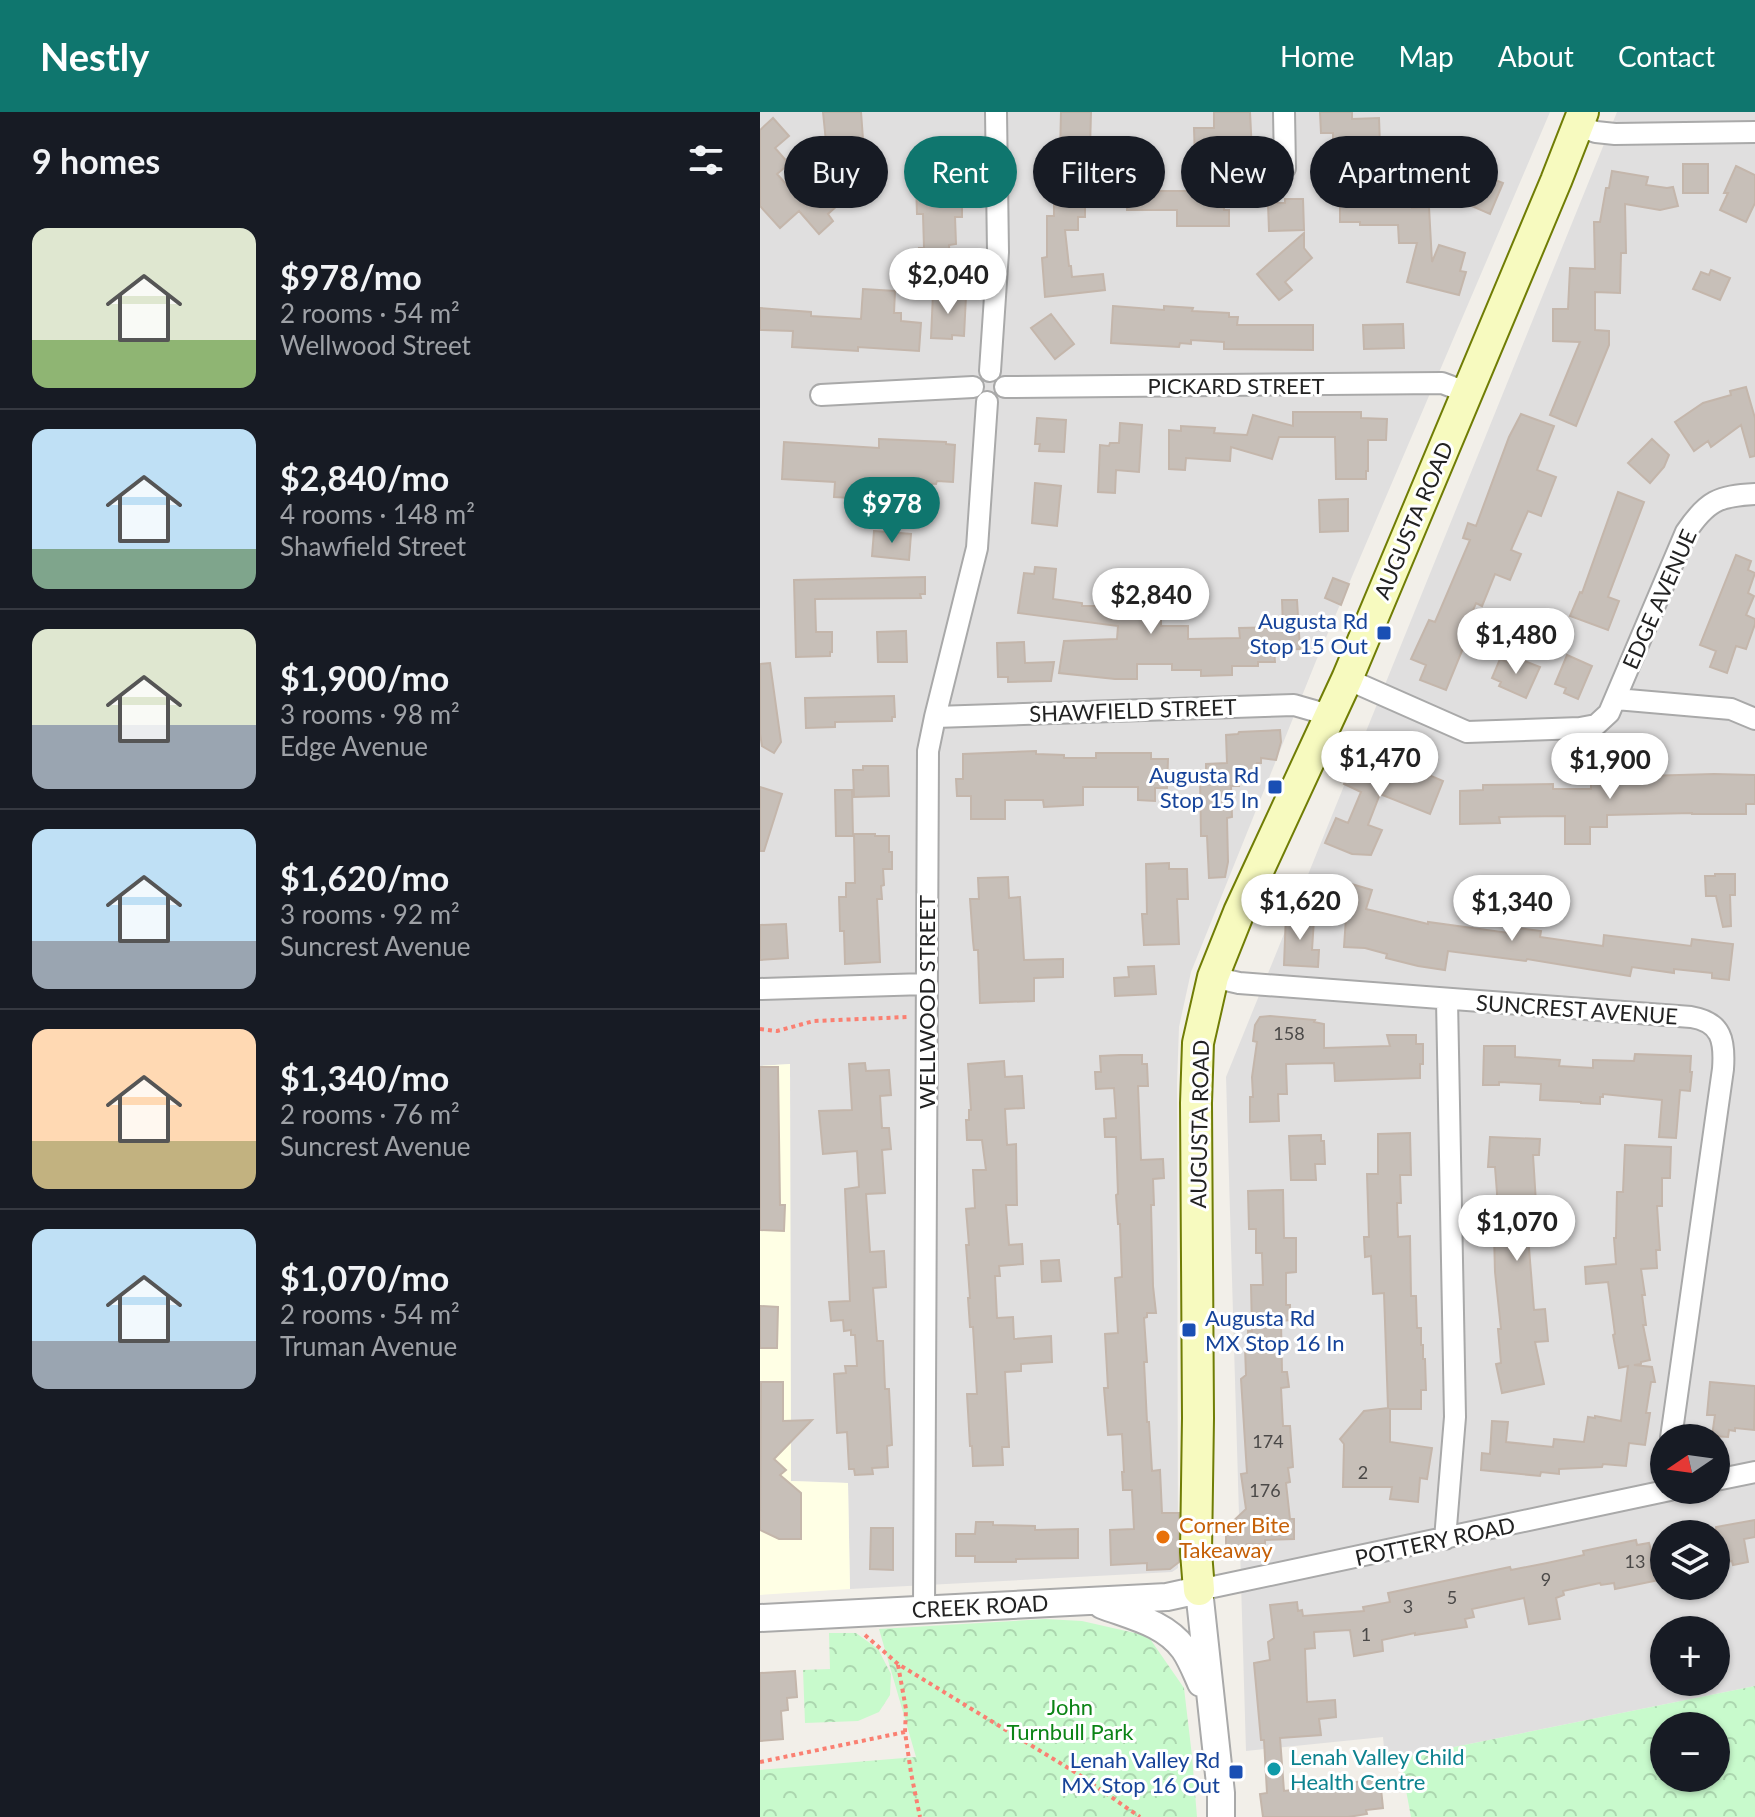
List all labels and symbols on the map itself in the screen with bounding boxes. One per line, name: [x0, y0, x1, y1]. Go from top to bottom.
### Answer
pin: $2,040: [883, 248, 1013, 316]
street label: PICKARD STREET: [1148, 372, 1324, 399]
street label: AUGUSTA ROAD: [1368, 437, 1458, 603]
pin: $978: [845, 477, 939, 545]
street label: EDGE AVENUE: [1616, 525, 1702, 673]
pin: $2,840: [1086, 568, 1216, 636]
place label: Augusta Rd Stop 15 Out: [1250, 607, 1368, 659]
pin: $1,480: [1451, 608, 1581, 676]
marker: Augusta Rd Stop 15 Out: [1375, 624, 1393, 642]
street label: SHAWFIELD STREET: [1029, 693, 1237, 727]
pin: $1,470: [1315, 731, 1445, 799]
pin: $1,900: [1545, 733, 1675, 801]
place label: Augusta Rd Stop 15 In: [1149, 761, 1259, 813]
marker: Augusta Rd Stop 15 In: [1266, 778, 1284, 796]
pin: $1,620: [1235, 874, 1365, 942]
pin: $1,340: [1447, 875, 1577, 943]
street label: WELLWOOD STREET: [913, 895, 940, 1109]
street label: SUNCREST AVENUE: [1475, 988, 1679, 1030]
house number: 158: [1273, 1022, 1305, 1044]
street label: AUGUSTA ROAD: [1184, 1039, 1214, 1209]
pin: $1,070: [1452, 1195, 1582, 1263]
place label: Augusta Rd MX Stop 16 In: [1205, 1304, 1344, 1356]
marker: Augusta Rd MX Stop 16 In: [1180, 1321, 1198, 1339]
north arrow: [1650, 1424, 1730, 1504]
house number: 174: [1252, 1430, 1284, 1452]
house number: 2: [1358, 1461, 1368, 1483]
house number: 176: [1249, 1479, 1281, 1501]
place label: Corner Bite Takeaway: [1179, 1511, 1290, 1563]
street label: POTTERY ROAD: [1353, 1511, 1517, 1571]
marker: Corner Bite Takeaway: [1154, 1528, 1172, 1546]
house number: 13: [1625, 1550, 1645, 1572]
house number: 9: [1541, 1568, 1551, 1590]
house number: 5: [1447, 1586, 1457, 1608]
street label: CREEK ROAD: [911, 1589, 1049, 1623]
house number: 3: [1403, 1595, 1413, 1617]
house number: 1: [1361, 1623, 1371, 1645]
park label: John Turnbull Park: [1007, 1693, 1134, 1745]
place label: Lenah Valley Child Health Centre: [1290, 1743, 1465, 1795]
place label: Lenah Valley Rd MX Stop 16 Out: [1061, 1746, 1220, 1798]
marker: Lenah Valley Child Health Centre: [1265, 1760, 1283, 1778]
marker: Lenah Valley Rd MX Stop 16 Out: [1227, 1763, 1245, 1781]

